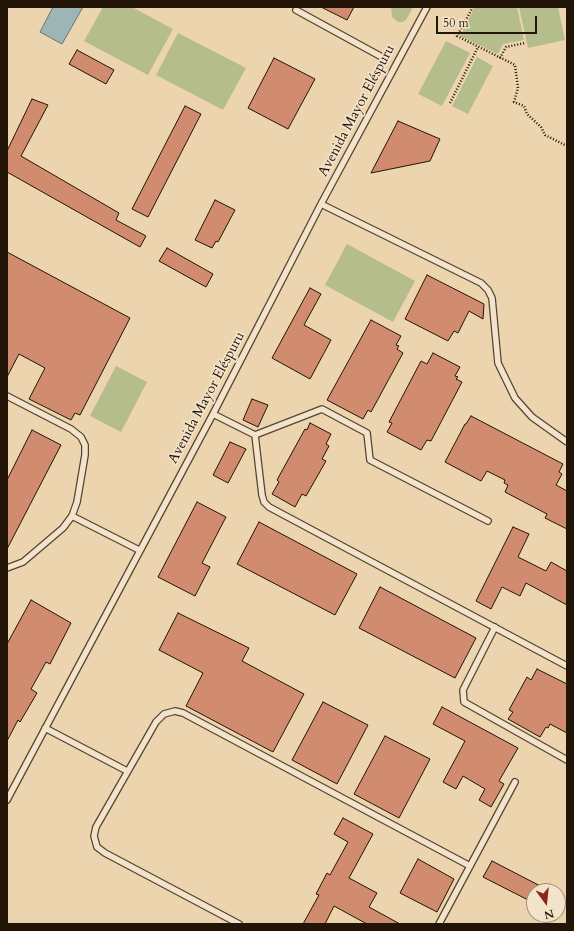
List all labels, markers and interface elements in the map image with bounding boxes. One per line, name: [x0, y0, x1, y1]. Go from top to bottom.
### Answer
scale bar: [438, 8, 539, 34]
text: 50 m: [443, 15, 469, 31]
street label: Avenida Mayor Eléspuru: [315, 42, 399, 180]
street label: Avenida Mayor Eléspuru: [165, 329, 249, 467]
north arrow: [526, 883, 566, 923]
text: N: [542, 906, 556, 923]

